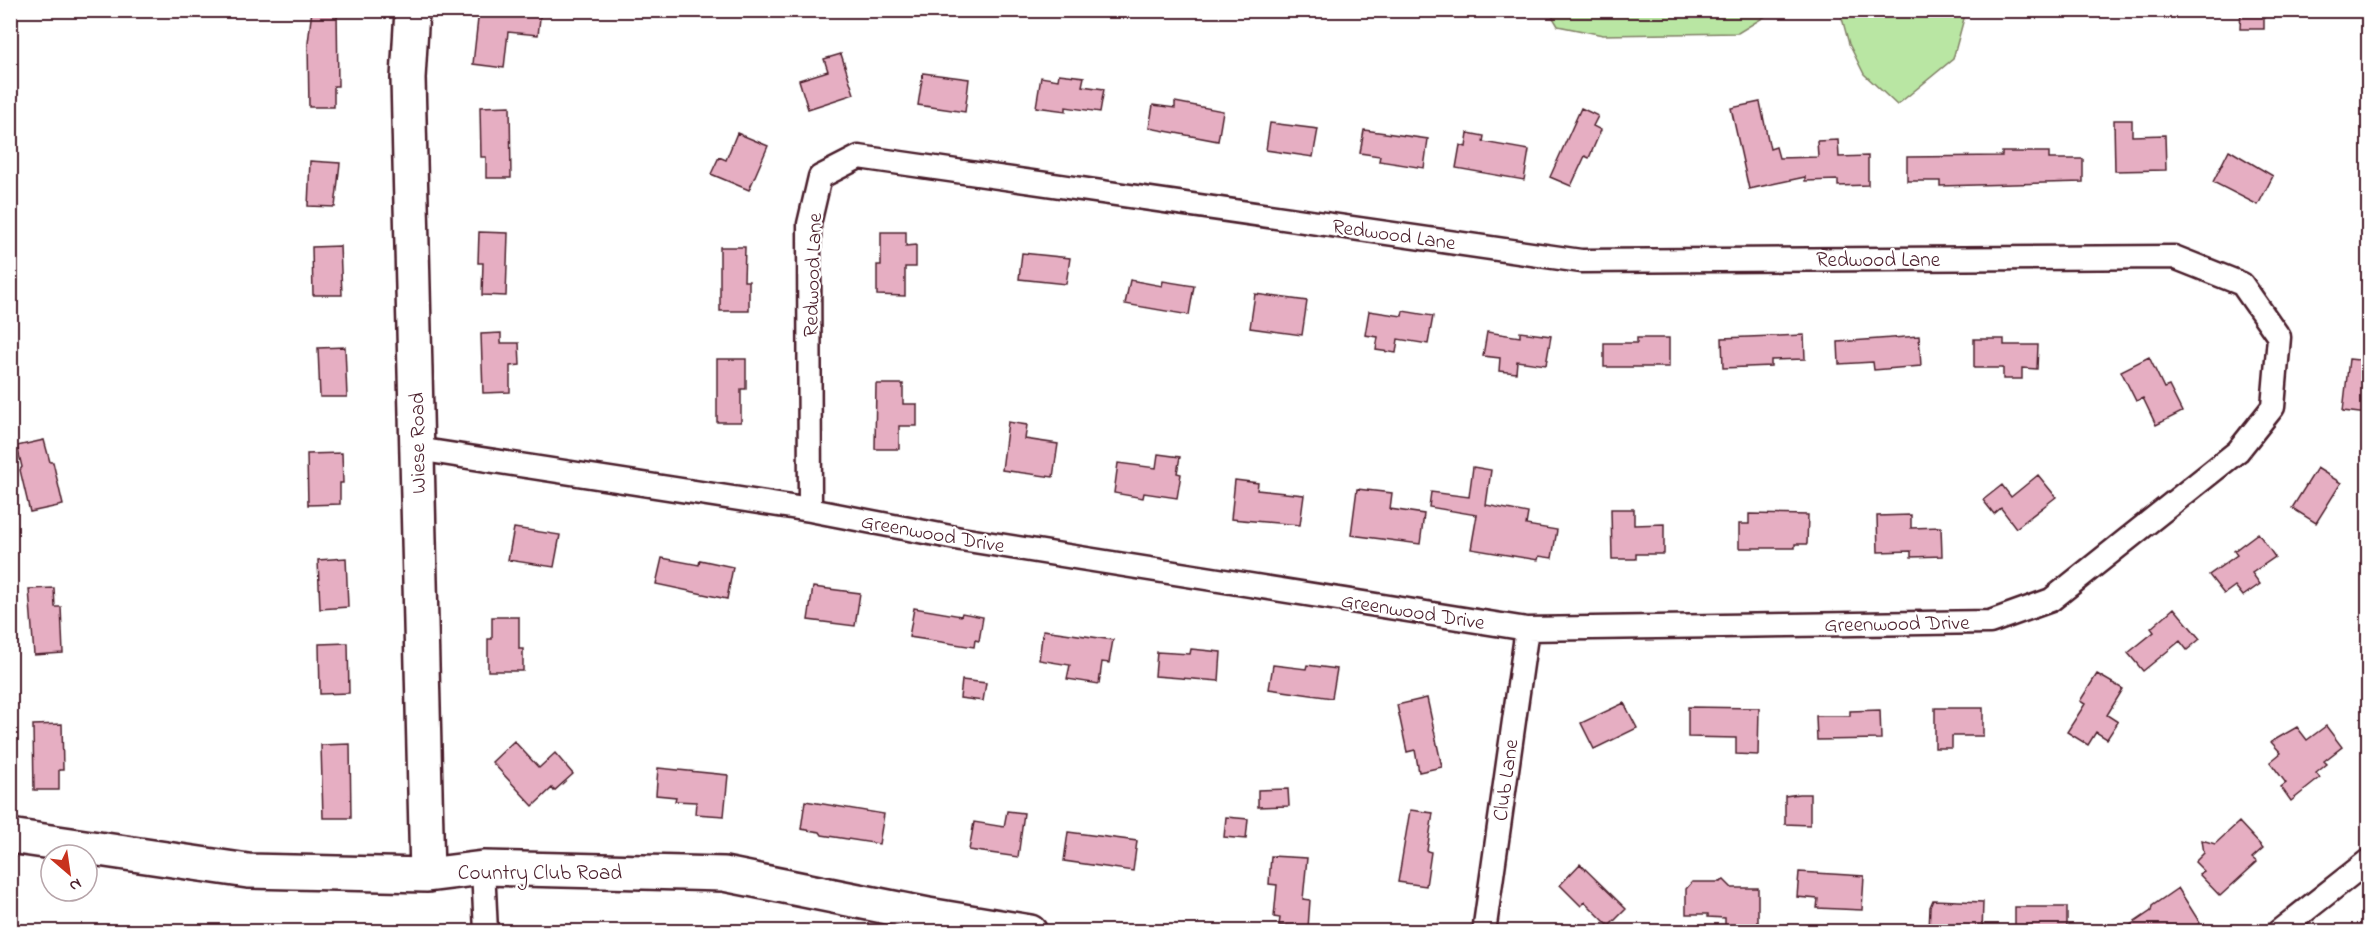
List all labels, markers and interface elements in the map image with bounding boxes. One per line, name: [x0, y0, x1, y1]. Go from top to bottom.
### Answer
street label: Redwood Lane: [797, 212, 831, 338]
street label: Redwood Lane: [1330, 212, 1458, 260]
street label: Redwood Lane: [1816, 246, 1941, 276]
street label: Wiese Road: [403, 392, 435, 494]
street label: Greenwood Drive: [859, 508, 1007, 562]
street label: Greenwood Drive: [1339, 587, 1487, 639]
street label: Greenwood Drive: [1824, 609, 1970, 641]
street label: Club Lane: [1486, 737, 1528, 823]
north arrow: [39, 843, 99, 903]
street label: Country Club Road: [458, 859, 622, 891]
text: N: [65, 871, 86, 898]

